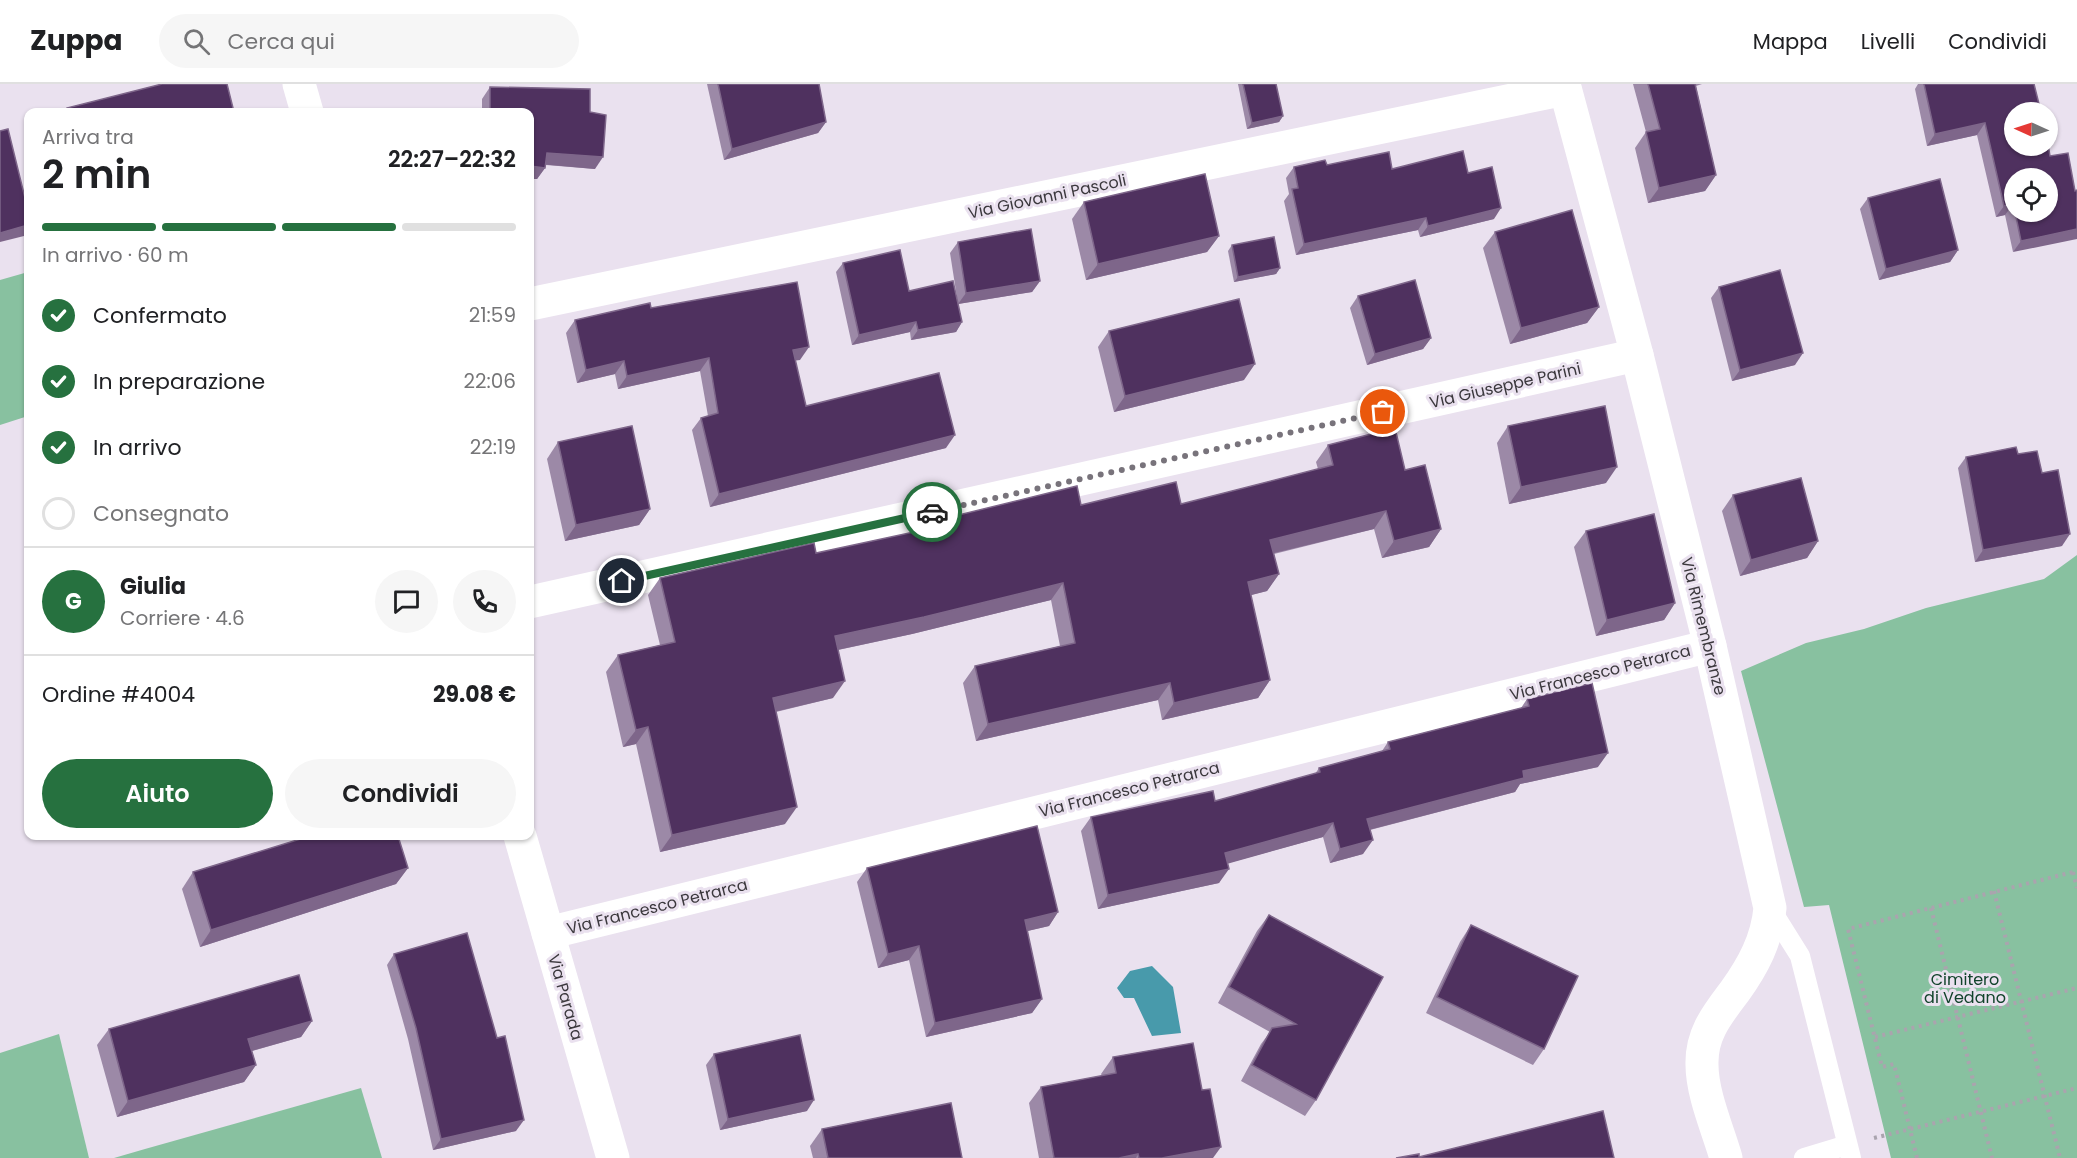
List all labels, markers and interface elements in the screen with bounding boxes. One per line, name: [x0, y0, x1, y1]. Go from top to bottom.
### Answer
search box: [159, 14, 579, 68]
text: Zuppa: [30, 21, 123, 60]
icon: search: [180, 25, 213, 58]
text: Cerca qui: [228, 26, 335, 57]
text: Mappa: [1753, 27, 1828, 56]
text: Livelli: [1861, 27, 1915, 56]
text: Condividi: [1948, 27, 2047, 56]
north arrow: [2004, 102, 2058, 156]
map controls: [2004, 102, 2058, 222]
text: Arriva tra: [42, 123, 134, 151]
text: 22:27–22:32: [388, 144, 516, 175]
text: 2 min: [42, 147, 151, 202]
street label: Via Giovanni Pascoli: [966, 168, 1128, 224]
button: locate: [2004, 168, 2058, 222]
text: In arrivo · 60 m: [42, 241, 189, 269]
icon: check: [42, 299, 75, 332]
text: Confermato: [93, 300, 227, 331]
text: 21:59: [469, 301, 516, 329]
street label: Via Giuseppe Parini: [1427, 357, 1583, 414]
icon: check: [42, 365, 75, 398]
text: In preparazione: [93, 366, 265, 397]
text: 22:06: [463, 367, 516, 395]
pin: [1357, 386, 1408, 437]
icon: bag: [1366, 395, 1399, 428]
icon: check: [42, 431, 75, 464]
text: In arrivo: [93, 432, 181, 463]
text: 22:19: [470, 433, 516, 461]
courier: [902, 482, 962, 542]
icon: car: [916, 496, 949, 529]
text: Consegnato: [93, 498, 229, 529]
pin: [596, 555, 647, 606]
street label: Via Rimembranze: [1675, 555, 1732, 698]
icon: home: [605, 564, 638, 597]
button: chat: [375, 570, 438, 633]
button: phone: [453, 570, 516, 633]
text: Giulia: [120, 571, 186, 602]
text: G: [65, 586, 82, 617]
text: Corriere · 4.6: [120, 604, 245, 632]
street label: Via Francesco Petrarca: [1507, 639, 1693, 706]
text: Ordine #4004: [42, 679, 195, 710]
text: 29.08 €: [433, 679, 516, 710]
street label: Via Francesco Petrarca: [1036, 756, 1222, 823]
button: Aiuto: [42, 759, 273, 828]
button: Condividi: [285, 759, 516, 828]
street label: Via Francesco Petrarca: [564, 873, 750, 940]
street label: Via Parada: [542, 952, 589, 1043]
park label: Cimitero di Vedano: [1924, 968, 2006, 1009]

